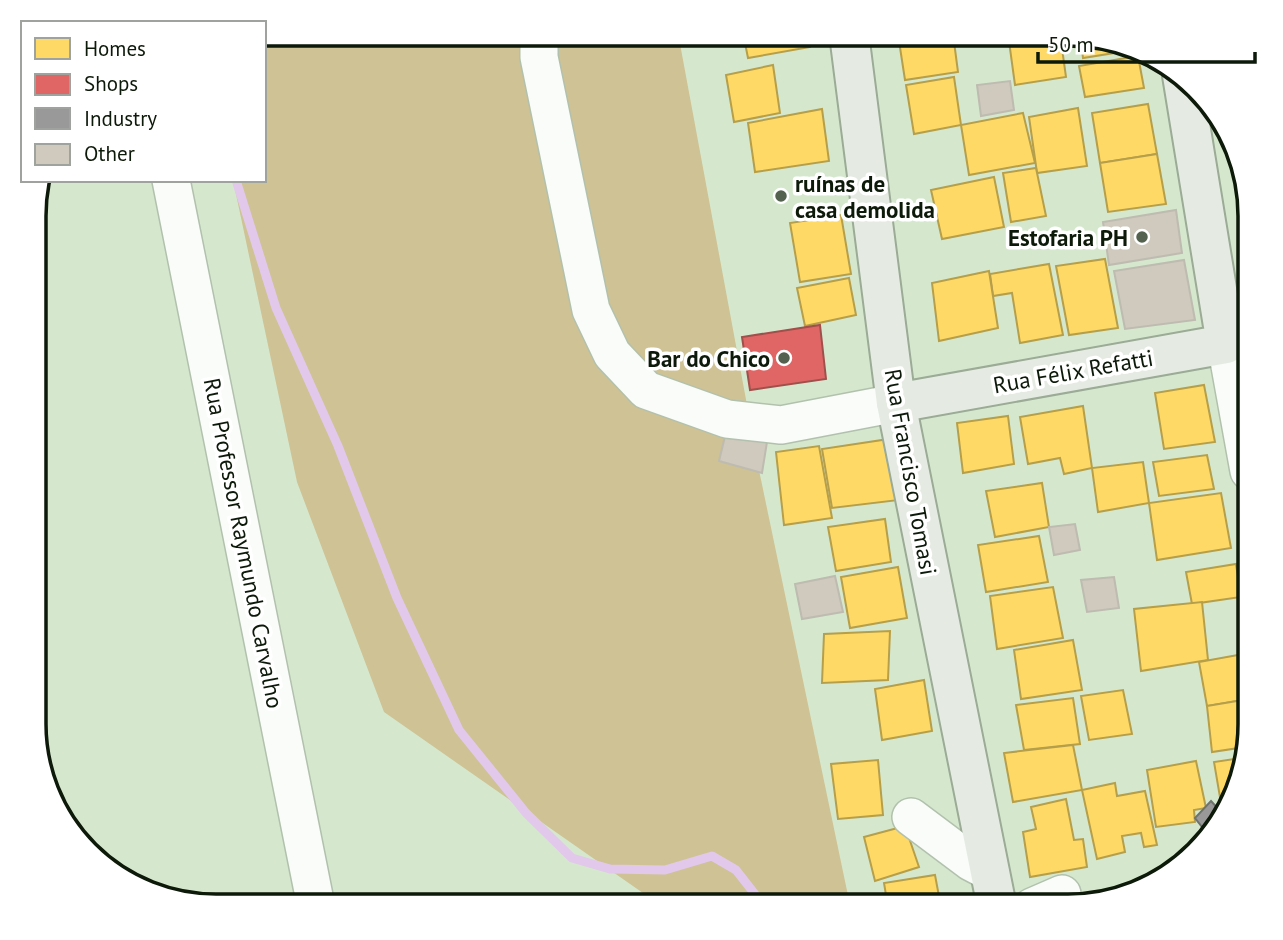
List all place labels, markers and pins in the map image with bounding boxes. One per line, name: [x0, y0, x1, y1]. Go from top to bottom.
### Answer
place label: ruínas de casa demolida: [795, 169, 935, 224]
marker: ruínas de casa demolida: [773, 188, 789, 204]
place label: Estofaria PH: [1008, 223, 1128, 252]
marker: Estofaria PH: [1134, 229, 1150, 245]
place label: Bar do Chico: [647, 344, 770, 373]
marker: Bar do Chico: [776, 350, 792, 366]

